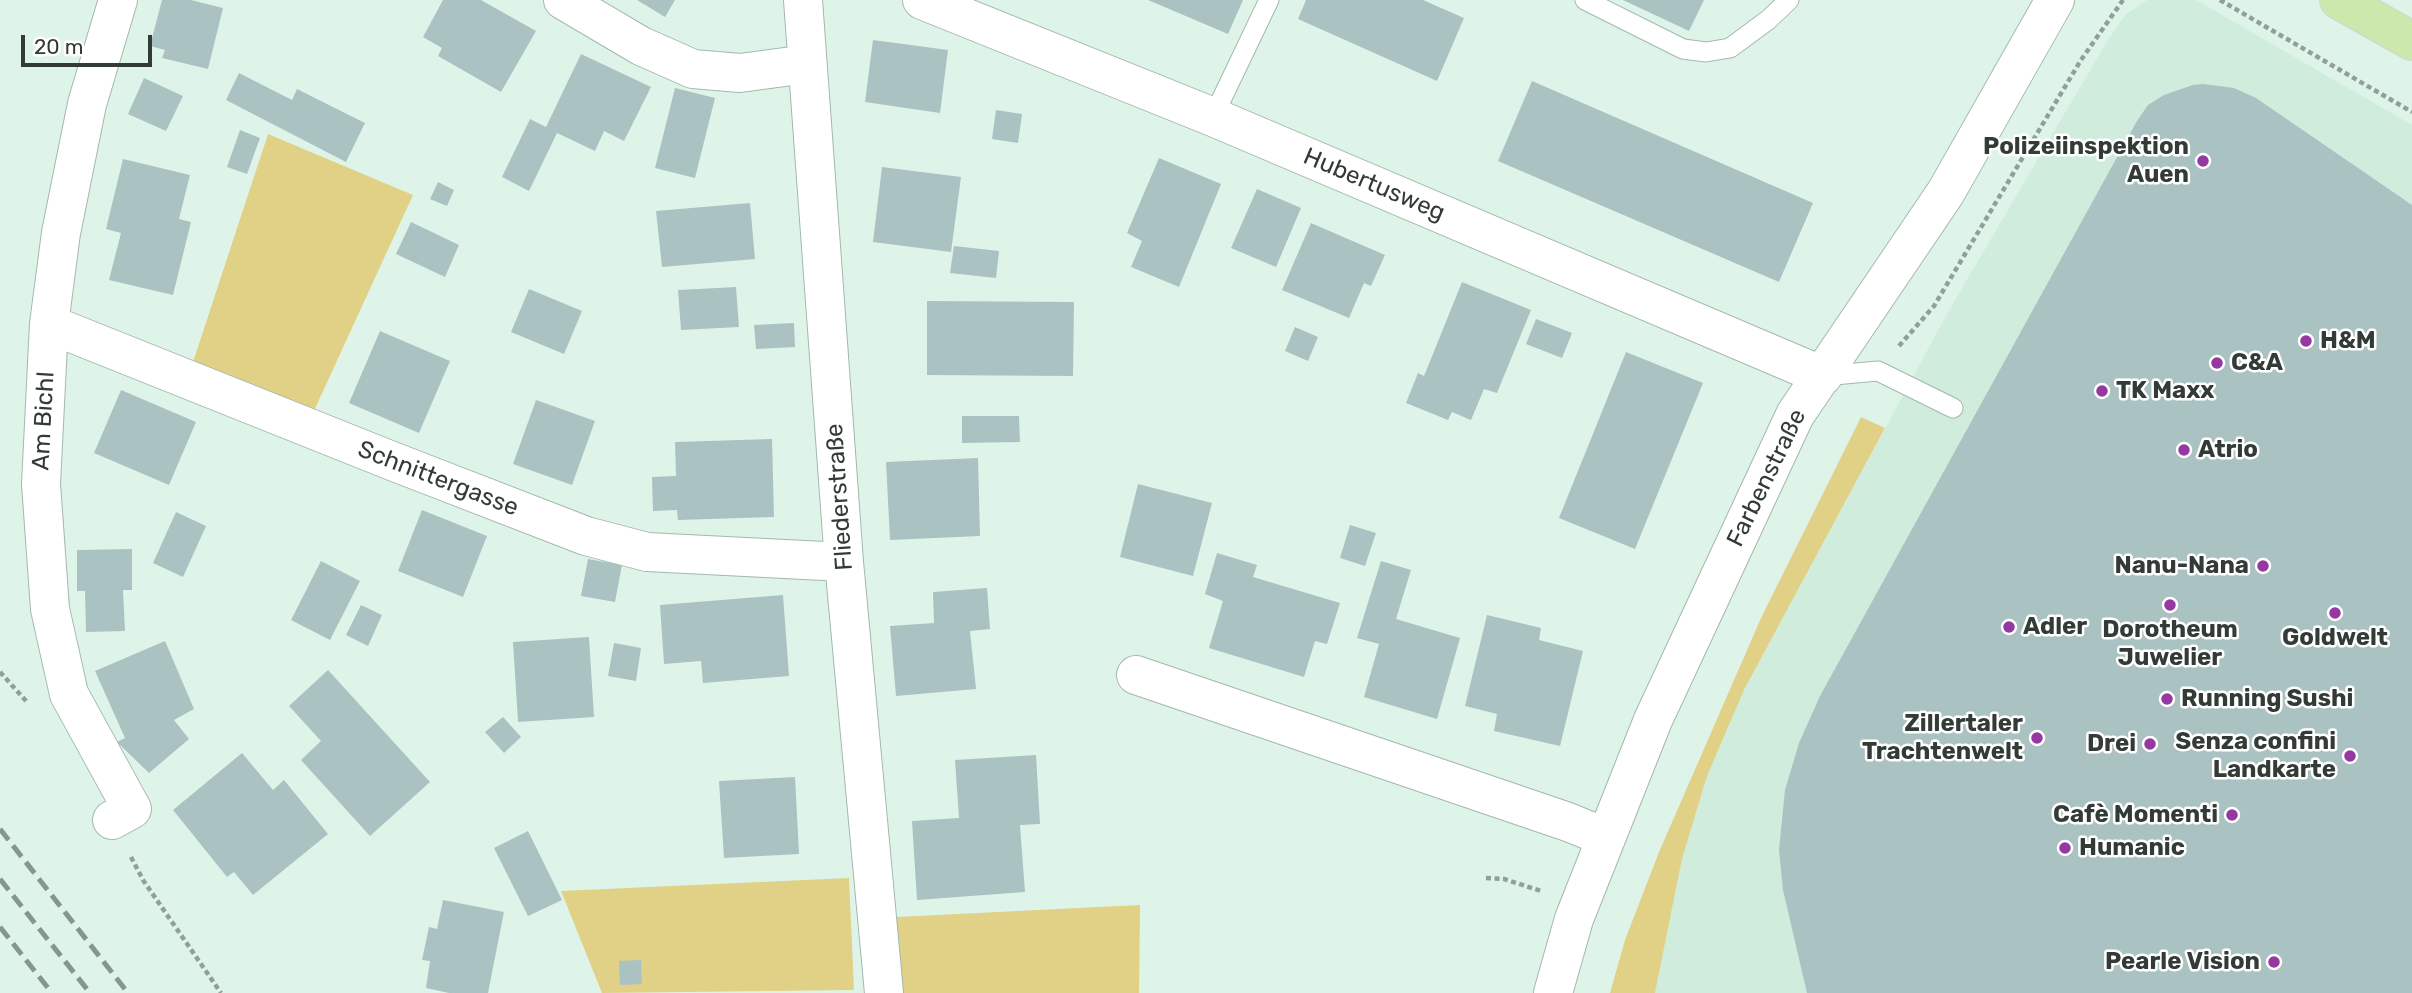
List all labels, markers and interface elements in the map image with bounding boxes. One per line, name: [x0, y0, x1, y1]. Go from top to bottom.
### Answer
scale bar: [24, 21, 156, 65]
text: 20 m: [34, 34, 83, 59]
place label: Polizeiinspektion Auen: [1983, 133, 2189, 189]
street label: Hubertusweg: [1299, 142, 1449, 228]
marker: Polizeiinspektion Auen: [2195, 153, 2211, 169]
place label: H&M: [2320, 327, 2376, 355]
marker: H&M: [2298, 333, 2314, 349]
place label: C&A: [2231, 349, 2283, 377]
marker: C&A: [2209, 355, 2225, 371]
street label: Am Bichl: [27, 371, 61, 471]
place label: TK Maxx: [2116, 377, 2214, 405]
marker: TK Maxx: [2094, 383, 2110, 399]
street label: Farbenstraße: [1721, 405, 1813, 551]
street label: Fliederstraße: [820, 423, 860, 571]
street label: Schnittergasse: [354, 435, 522, 523]
place label: Atrio: [2198, 436, 2258, 464]
marker: Atrio: [2176, 442, 2192, 458]
place label: Nanu-Nana: [2114, 552, 2249, 580]
marker: Nanu-Nana: [2255, 558, 2271, 574]
marker: Dorotheum Juwelier: [2162, 597, 2178, 613]
marker: Goldwelt: [2327, 605, 2343, 621]
place label: Adler: [2023, 613, 2087, 641]
place label: Dorotheum Juwelier: [2102, 616, 2238, 672]
marker: Adler: [2001, 619, 2017, 635]
place label: Goldwelt: [2282, 624, 2388, 652]
place label: Running Sushi: [2181, 685, 2353, 713]
marker: Running Sushi: [2159, 691, 2175, 707]
place label: Zillertaler Trachtenwelt: [1862, 710, 2023, 766]
place label: Senza confini Landkarte: [2175, 728, 2336, 784]
marker: Zillertaler Trachtenwelt: [2029, 730, 2045, 746]
place label: Drei: [2087, 730, 2136, 758]
marker: Drei: [2142, 736, 2158, 752]
marker: Senza confini Landkarte: [2342, 748, 2358, 764]
place label: Cafè Momenti: [2053, 801, 2218, 829]
marker: Cafè Momenti: [2224, 807, 2240, 823]
place label: Humanic: [2079, 834, 2185, 862]
marker: Humanic: [2057, 840, 2073, 856]
place label: Pearle Vision: [2105, 948, 2260, 976]
marker: Pearle Vision: [2266, 954, 2282, 970]

